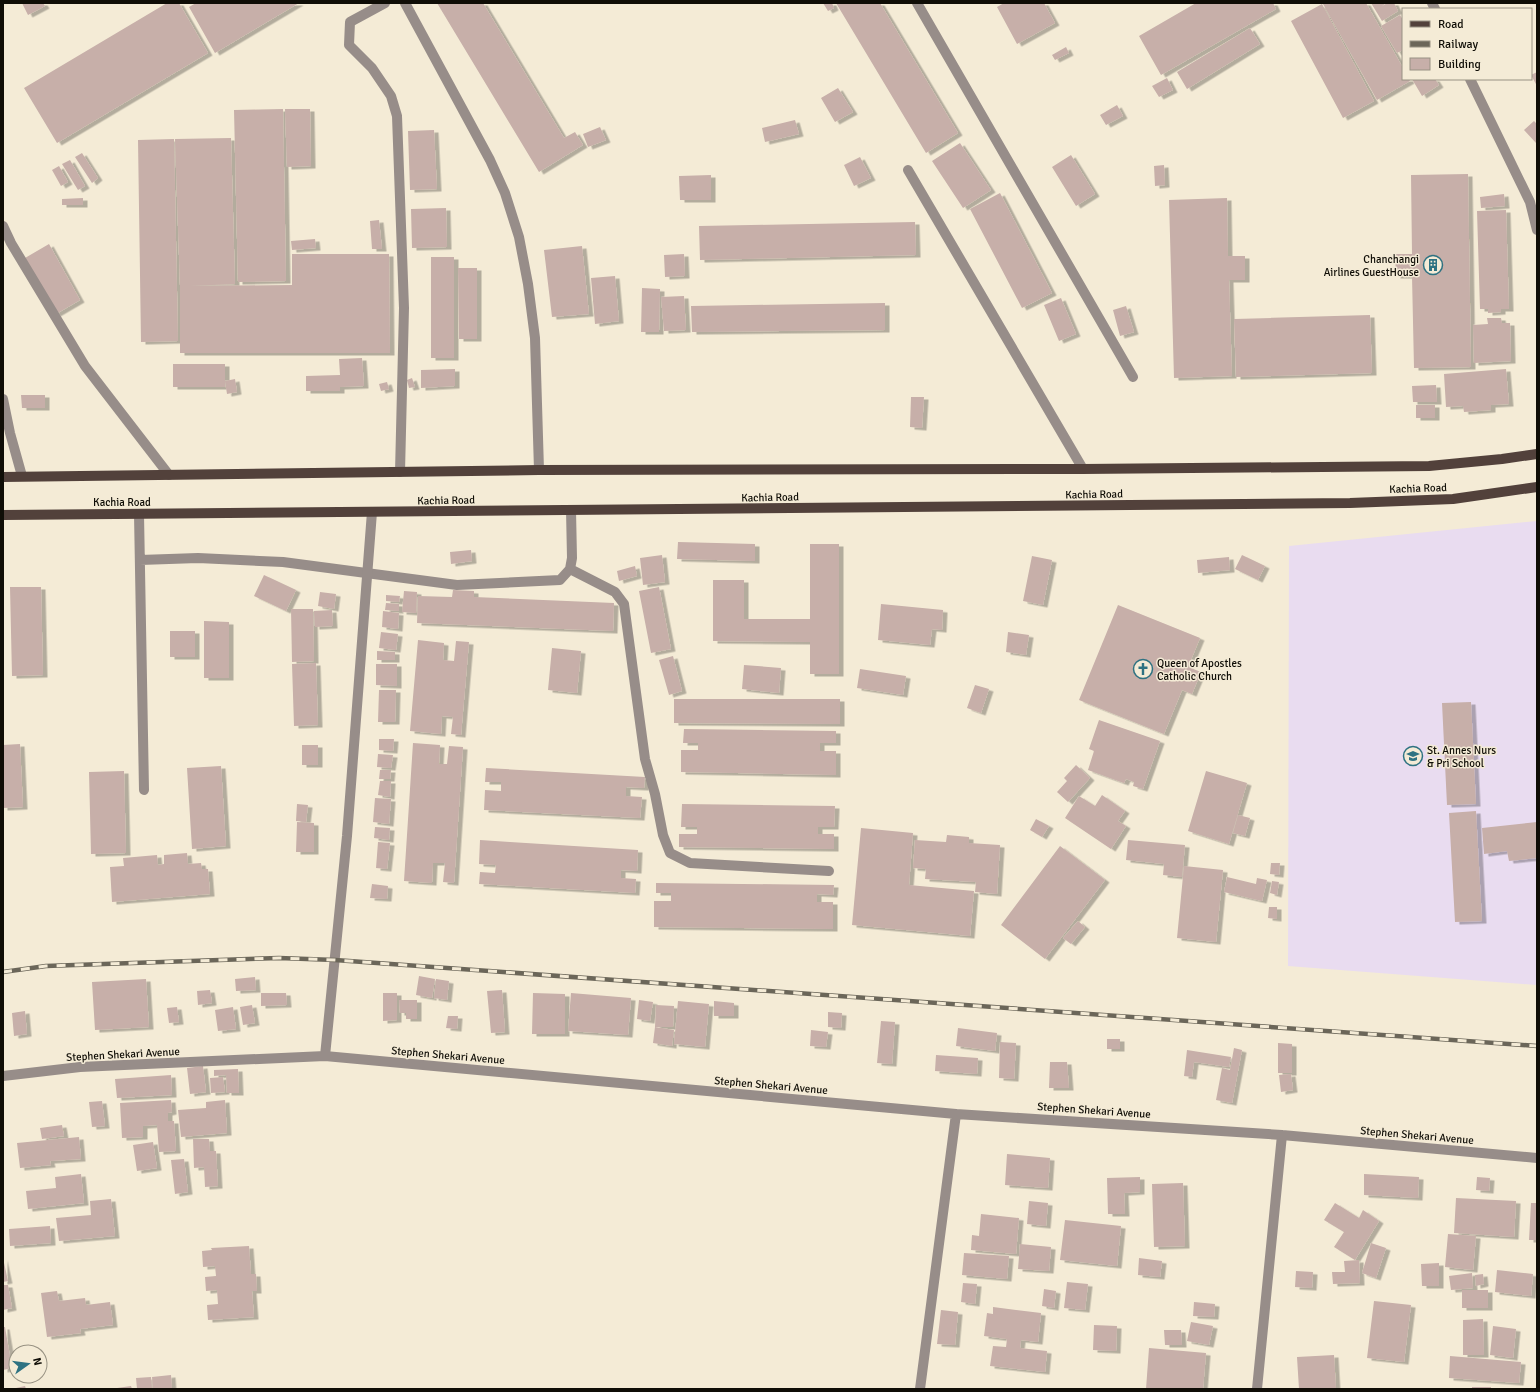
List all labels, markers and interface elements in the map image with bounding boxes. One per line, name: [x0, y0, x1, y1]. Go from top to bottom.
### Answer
legend: [1402, 8, 1532, 80]
text: Road: [1438, 17, 1464, 32]
text: Railway: [1438, 37, 1478, 52]
text: Building: [1438, 57, 1481, 72]
place label: Chanchangi Airlines GuestHouse: [1324, 253, 1419, 279]
building icon: Chanchangi Airlines GuestHouse: [1422, 254, 1444, 276]
street label: Kachia Road: [1389, 481, 1447, 496]
street label: Kachia Road: [1065, 487, 1123, 502]
street label: Kachia Road: [741, 490, 799, 505]
street label: Kachia Road: [417, 493, 475, 508]
street label: Kachia Road: [93, 496, 151, 509]
place label: Queen of Apostles Catholic Church: [1157, 657, 1242, 683]
church icon: Queen of Apostles Catholic Church: [1132, 658, 1154, 680]
place label: St. Annes Nurs & Pri School: [1427, 744, 1496, 770]
school or university icon: St. Annes Nurs & Pri School: [1402, 745, 1424, 767]
street label: Stephen Shekari Avenue: [391, 1044, 505, 1067]
street label: Stephen Shekari Avenue: [66, 1045, 180, 1064]
street label: Stephen Shekari Avenue: [714, 1074, 828, 1097]
street label: Stephen Shekari Avenue: [1037, 1100, 1151, 1121]
street label: Stephen Shekari Avenue: [1360, 1124, 1474, 1147]
north arrow: [8, 1344, 48, 1384]
text: N: [30, 1356, 44, 1367]

